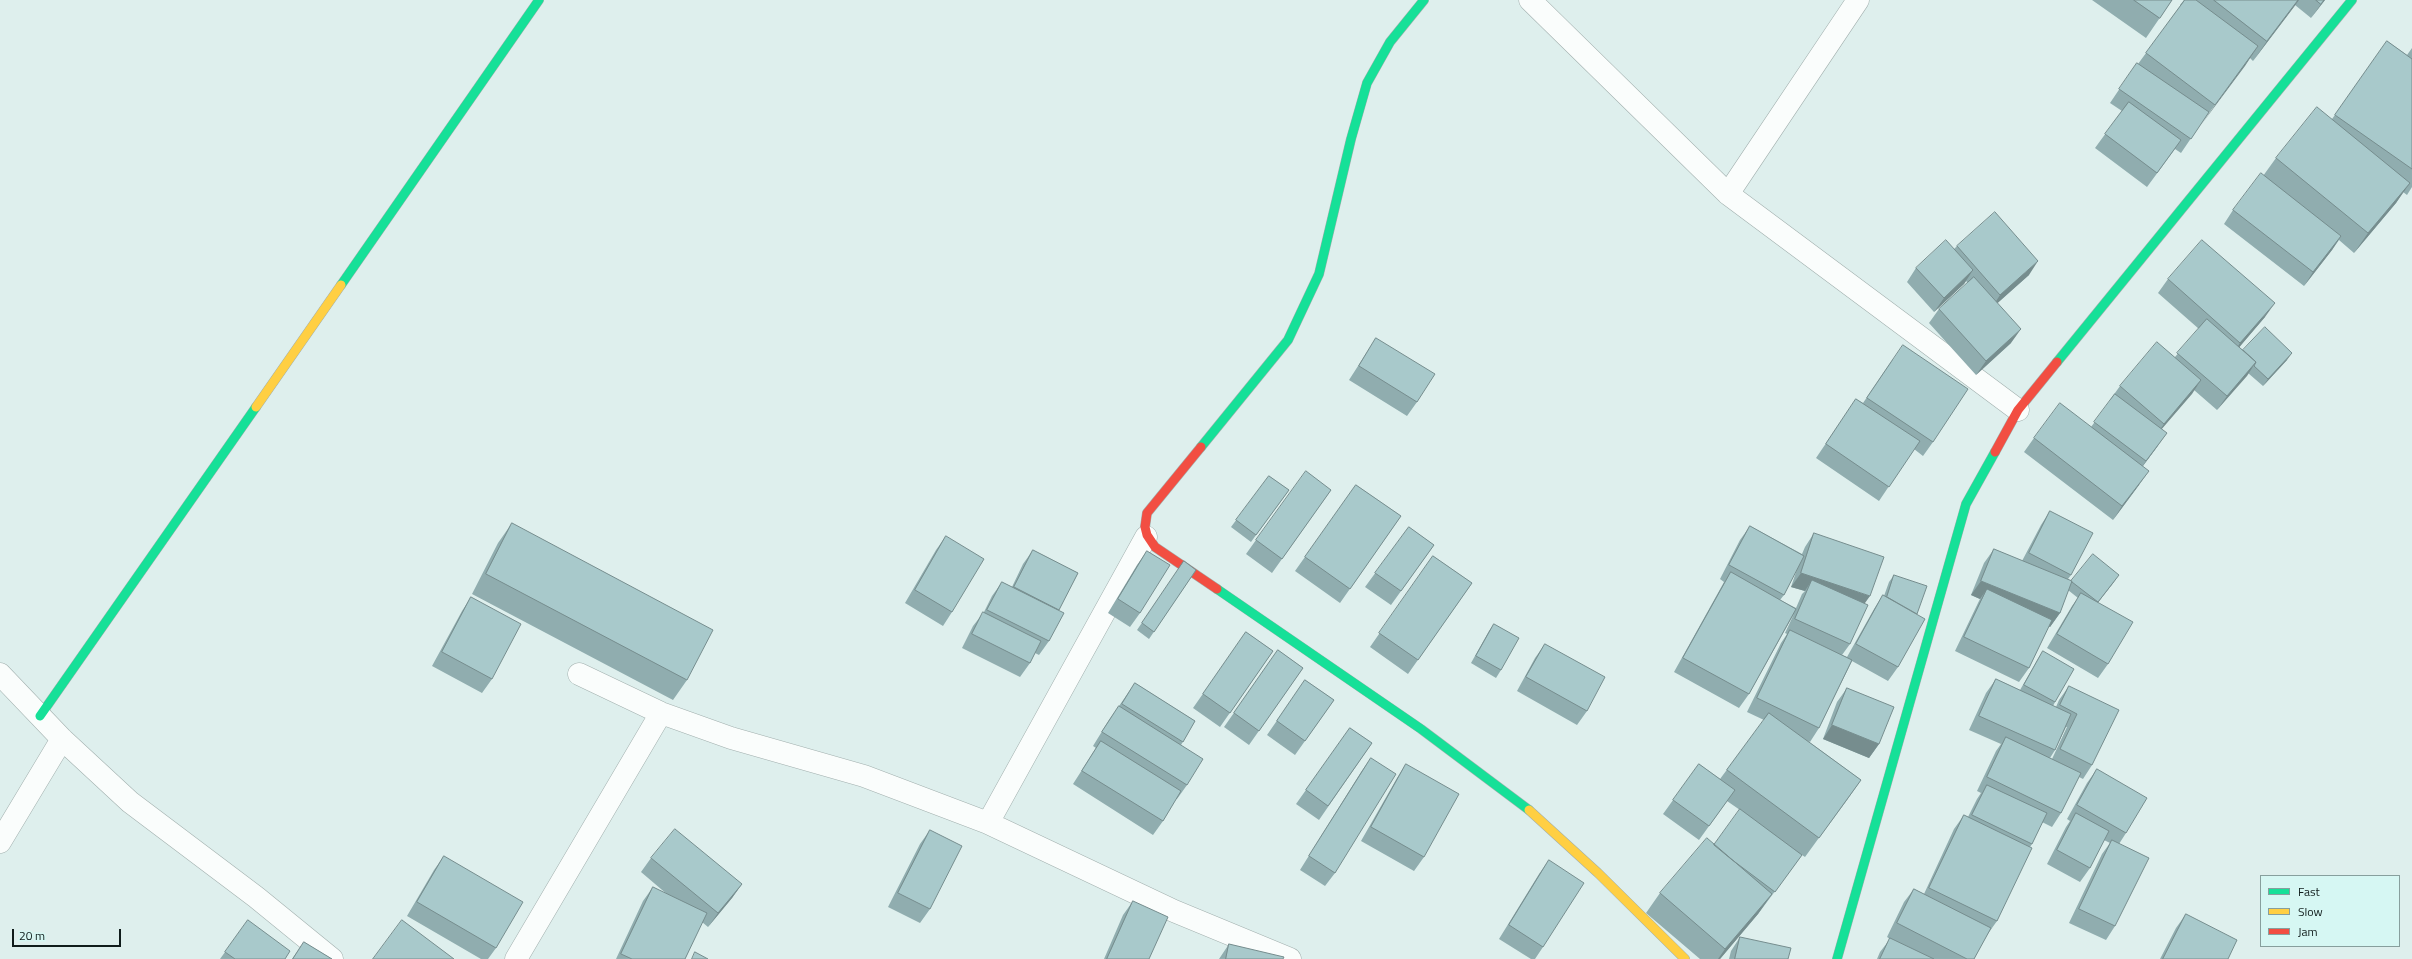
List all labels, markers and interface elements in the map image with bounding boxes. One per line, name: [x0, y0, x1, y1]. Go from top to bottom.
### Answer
legend: [2260, 875, 2400, 947]
text: Fast: [2298, 882, 2320, 901]
text: Slow: [2298, 902, 2323, 921]
scale bar: [14, 921, 123, 947]
text: Jam: [2298, 922, 2318, 941]
text: 20 m: [19, 926, 45, 945]

